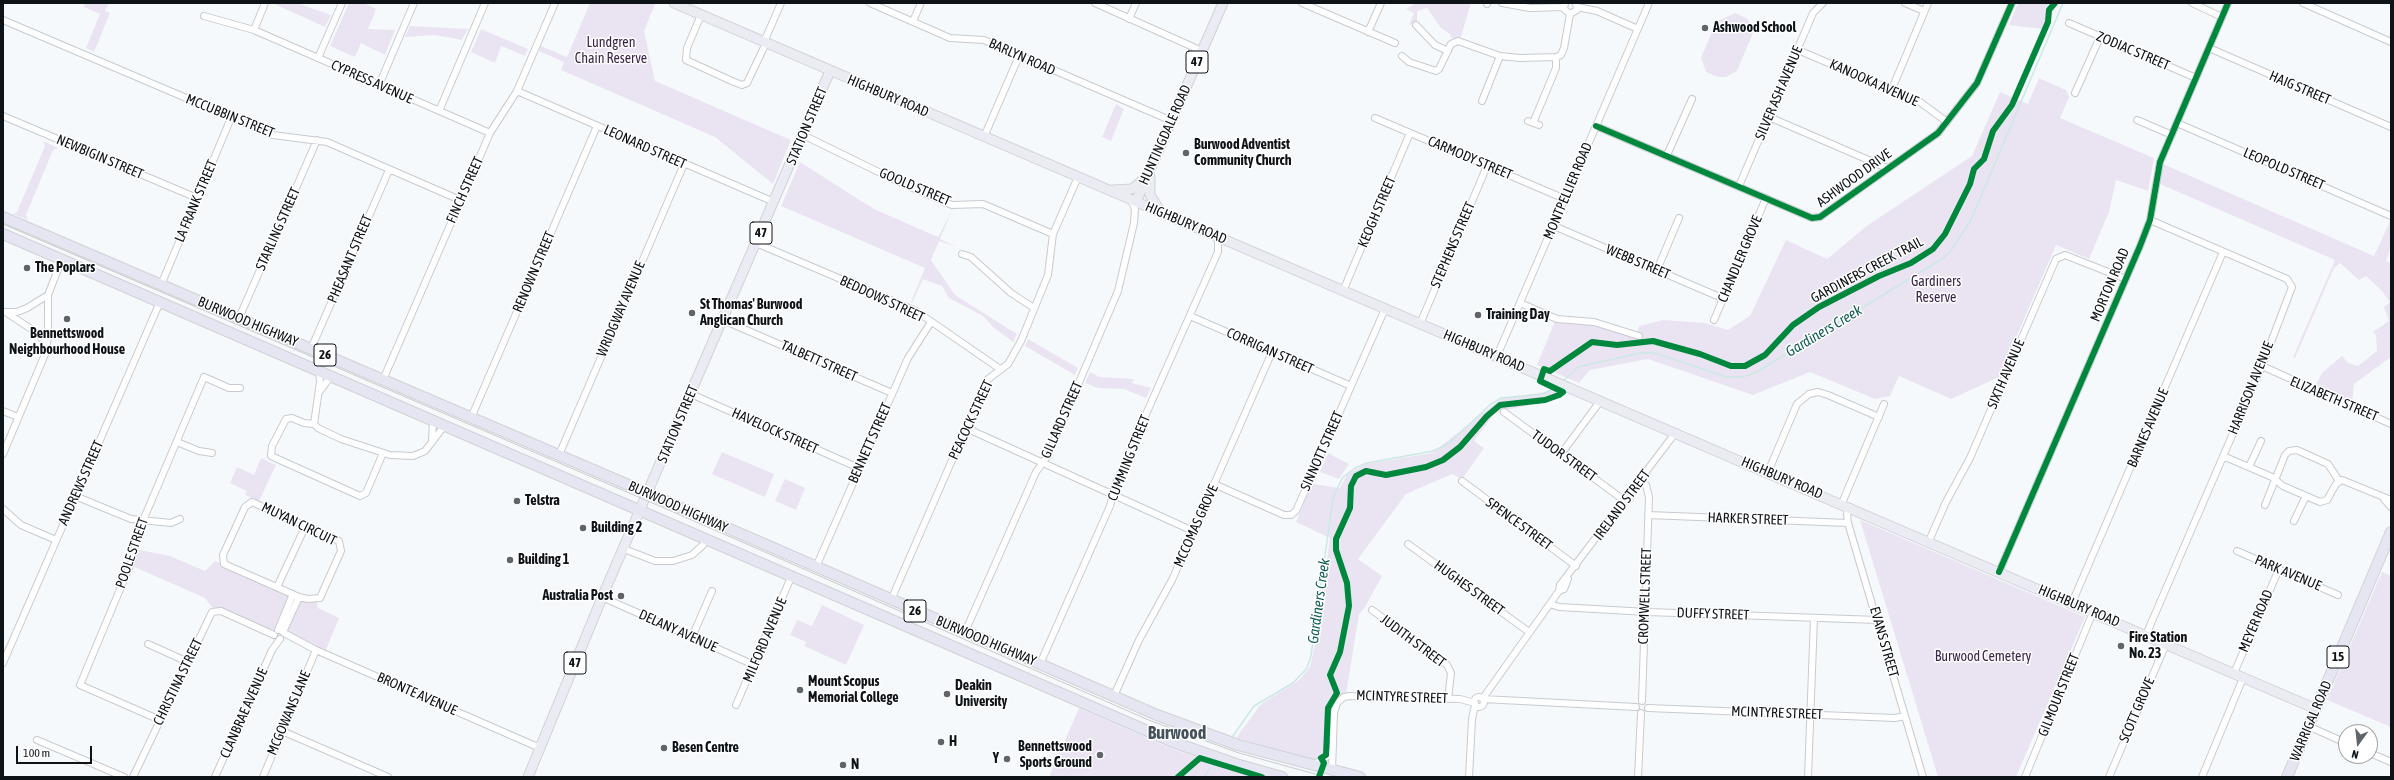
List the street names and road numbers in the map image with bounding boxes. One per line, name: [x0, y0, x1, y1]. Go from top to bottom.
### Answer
street label: ZODIAC STREET: [2094, 28, 2172, 74]
street label: BARLYN ROAD: [986, 35, 1058, 79]
street label: SILVER ASH AVENUE: [1752, 43, 1806, 143]
road number: 47: [1186, 51, 1208, 73]
street label: CYPRESS AVENUE: [328, 56, 416, 108]
street label: KANOOKA AVENUE: [1827, 56, 1921, 110]
street label: HAIG STREET: [2267, 68, 2333, 108]
street label: HIGHBURY ROAD: [845, 71, 931, 121]
street label: HUNTINGDALE ROAD: [1135, 82, 1195, 188]
street label: STATION STREET: [783, 85, 831, 167]
street label: MCCUBBIN STREET: [183, 91, 277, 141]
street label: LEONARD STREET: [601, 121, 689, 173]
street label: NEWBIGIN STREET: [54, 131, 146, 183]
street label: CARMODY STREET: [1425, 133, 1515, 183]
street label: MONTPELLIER ROAD: [1540, 140, 1596, 242]
street label: LEOPOLD STREET: [2241, 144, 2327, 194]
street label: ASHWOOD DRIVE: [1813, 145, 1895, 211]
street label: FINCH STREET: [443, 154, 487, 226]
street label: LA FRANK STREET: [171, 157, 221, 245]
street label: GOOLD STREET: [877, 164, 953, 210]
street label: KEOGH STREET: [1355, 174, 1399, 250]
street label: STARLING STREET: [252, 185, 304, 273]
street label: HIGHBURY ROAD: [1143, 198, 1229, 248]
street label: STEPHENS STREET: [1427, 199, 1479, 291]
street label: PHEASANT STREET: [324, 212, 376, 306]
street label: CHANDLER GROVE: [1714, 213, 1766, 305]
road number: 47: [750, 222, 772, 244]
street label: RENOWN STREET: [509, 229, 559, 315]
street label: GARDINERS CREEK TRAIL: [1808, 233, 1926, 307]
street label: WEBB STREET: [1603, 241, 1673, 283]
street label: MORTON ROAD: [2087, 246, 2133, 324]
street label: WRIDGWAY AVENUE: [593, 259, 649, 359]
street label: BEDDOWS STREET: [837, 272, 927, 326]
street label: BURWOOD HIGHWAY: [195, 293, 301, 351]
street label: CORRIGAN STREET: [1224, 324, 1316, 378]
street label: HIGHBURY ROAD: [1441, 326, 1527, 376]
street label: TALBETT STREET: [778, 337, 860, 385]
street label: SIXTH AVENUE: [1984, 337, 2028, 411]
street label: HARRISON AVENUE: [2225, 339, 2277, 437]
road number: 26: [314, 344, 336, 366]
street label: ELIZABETH STREET: [2287, 373, 2381, 425]
street label: PEACOCK STREET: [945, 377, 997, 463]
street label: GILLARD STREET: [1038, 379, 1086, 461]
street label: STATION STREET: [654, 383, 702, 465]
street label: BARNES AVENUE: [2124, 386, 2172, 470]
street label: BENNETT STREET: [845, 400, 895, 486]
street label: HAVELOCK STREET: [729, 404, 821, 458]
street label: SINNOTT STREET: [1297, 409, 1347, 493]
street label: CUMMING STREET: [1104, 412, 1154, 504]
street label: TUDOR STREET: [1528, 427, 1600, 485]
street label: ANDREWS STREET: [55, 438, 107, 528]
street label: HIGHBURY ROAD: [1739, 453, 1825, 503]
street label: IRELAND STREET: [1590, 466, 1654, 544]
street label: BURWOOD HIGHWAY: [626, 477, 730, 537]
street label: MCCOMAS GROVE: [1170, 482, 1222, 570]
street label: SPENCE STREET: [1482, 494, 1556, 554]
street label: MUYAN CIRCUIT: [259, 499, 339, 549]
street label: HARKER STREET: [1707, 509, 1789, 529]
street label: POOLE STREET: [112, 515, 152, 591]
street label: CROMWELL STREET: [1635, 547, 1655, 645]
street label: PARK AVENUE: [2252, 551, 2324, 595]
street label: HUGHES STREET: [1431, 557, 1507, 619]
street label: HIGHBURY ROAD: [2036, 581, 2122, 631]
street label: MEYER ROAD: [2235, 587, 2277, 655]
street label: MILFORD AVENUE: [740, 595, 790, 685]
road number: 26: [904, 600, 926, 622]
street label: DUFFY STREET: [1676, 604, 1750, 624]
street label: EVANS STREET: [1866, 605, 1902, 679]
street label: DELANY AVENUE: [636, 606, 720, 656]
street label: JUDITH STREET: [1377, 611, 1449, 671]
street label: BURWOOD HIGHWAY: [933, 612, 1039, 670]
street label: CHRISTINA STREET: [150, 636, 206, 728]
road number: 15: [2327, 646, 2349, 668]
street label: GILMOUR STREET: [2035, 651, 2083, 739]
road number: 47: [564, 652, 586, 674]
street label: CLANBRAE AVENUE: [217, 665, 271, 761]
street label: MCGOWANS LANE: [264, 668, 314, 758]
street label: BRONTE AVENUE: [374, 669, 460, 719]
street label: SCOTT GROVE: [2116, 675, 2158, 745]
street label: WARRIGAL ROAD: [2287, 678, 2335, 764]
street label: MCINTYRE STREET: [1356, 687, 1448, 707]
street label: MCINTYRE STREET: [1731, 703, 1823, 723]

